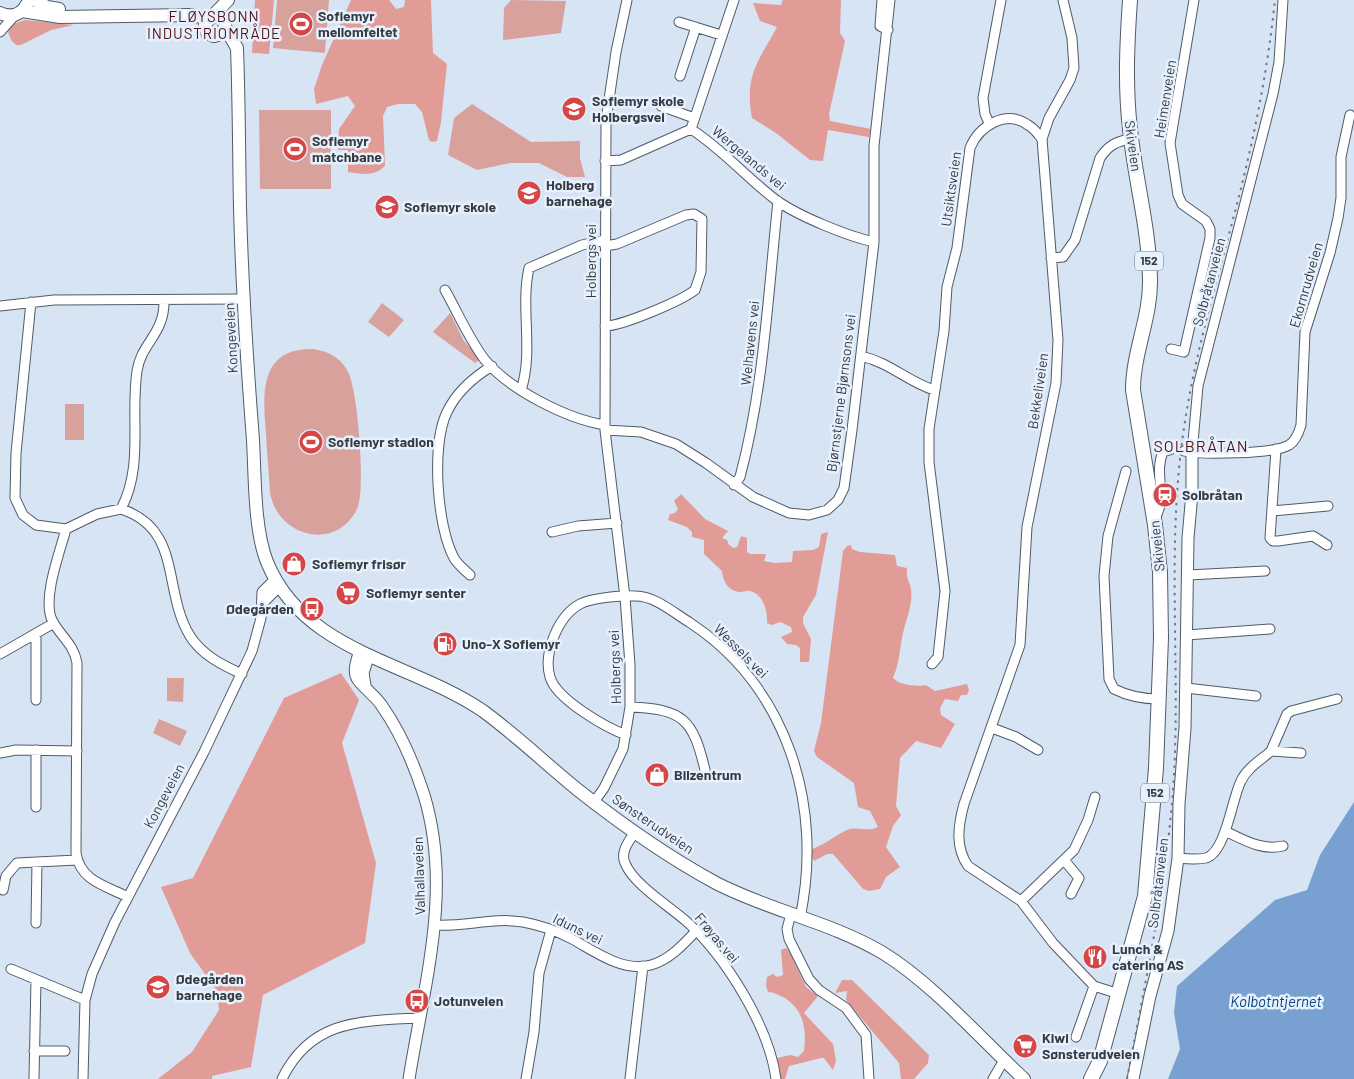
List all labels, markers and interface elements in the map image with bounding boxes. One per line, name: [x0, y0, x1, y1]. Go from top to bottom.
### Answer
district label: FLØYSBONN INDUSTRIOMRÅDE: [147, 7, 281, 42]
place label: Sofiemyr mellomfeltet: [318, 7, 398, 40]
sports icon: Sofiemyr mellomfeltet: [288, 11, 314, 37]
street label: Heimenveien: [1150, 59, 1179, 139]
place label: Sofiemyr skole Holbergsvei: [592, 92, 684, 125]
school or university icon: Sofiemyr skole Holbergsvei: [561, 96, 587, 122]
street label: Skiveien: [1122, 119, 1145, 172]
street label: Wergelands vei: [709, 122, 790, 194]
place label: Sofiemyr matchbane: [312, 132, 382, 165]
sports icon: Sofiemyr matchbane: [282, 136, 308, 162]
street label: Utsiktsveien: [937, 150, 964, 227]
place label: Holberg barnehage: [546, 176, 613, 209]
school or university icon: Holberg barnehage: [516, 180, 542, 206]
school or university icon: Sofiemyr skole: [374, 194, 400, 220]
place label: Sofiemyr skole: [404, 198, 496, 215]
street label: Holbergs vei: [582, 224, 599, 298]
street label: Solbråtanveien: [1189, 236, 1229, 328]
street label: Ekornrudveien: [1285, 240, 1326, 330]
road number: 152: [1135, 252, 1163, 270]
street label: Welhavens vei: [737, 300, 762, 386]
street label: Kongeveien: [220, 302, 241, 374]
street label: Bjørnstjerne Bjørnsons vei: [822, 313, 859, 473]
street label: Bekkeliveien: [1024, 352, 1051, 430]
sports icon: Sofiemyr stadion: [298, 429, 324, 455]
place label: Sofiemyr stadion: [328, 433, 434, 450]
district label: SOLBRÅTAN: [1153, 436, 1249, 455]
station icon: Solbråtan: [1152, 482, 1178, 508]
place label: Solbråtan: [1182, 486, 1243, 503]
street label: Skiveien: [1145, 520, 1168, 572]
shop icon: Sofiemyr frisør: [281, 551, 307, 577]
place label: Sofiemyr frisør: [312, 555, 406, 572]
supermarket icon: Sofiemyr senter: [335, 580, 361, 606]
place label: Sofiemyr senter: [366, 584, 467, 601]
bus stop icon: Ødegården: [299, 596, 325, 622]
place label: Ødegården: [226, 600, 294, 617]
street label: Wessels vei: [711, 620, 772, 681]
street label: Holbergs vei: [605, 630, 624, 704]
fuel station icon: Uno-X Sofiemyr: [432, 631, 458, 657]
place label: Uno-X Sofiemyr: [462, 635, 561, 652]
street label: Kongeveien: [139, 761, 188, 831]
shop icon: Bilzentrum: [644, 762, 670, 788]
place label: Bilzentrum: [674, 766, 742, 783]
road number: 152: [1141, 784, 1169, 802]
street label: Sønsterudveien: [609, 790, 697, 857]
street label: Valhallaveien: [409, 836, 428, 916]
street label: Solbråtanveien: [1144, 837, 1171, 929]
street label: Iduns vei: [551, 909, 606, 948]
street label: Frøyas vei: [691, 909, 743, 966]
place label: Lunch & catering AS: [1112, 940, 1184, 973]
restaurant icon: Lunch & catering AS: [1082, 944, 1108, 970]
place label: Ødegården barnehage: [176, 970, 244, 1003]
school or university icon: Ødegården barnehage: [145, 974, 171, 1000]
bus stop icon: Jotunveien: [404, 988, 430, 1014]
place label: Jotunveien: [434, 992, 503, 1009]
water label: Kolbotntjernet: [1230, 992, 1322, 1010]
place label: Kiwi Sønsterudveien: [1042, 1029, 1140, 1062]
supermarket icon: Kiwi Sønsterudveien: [1012, 1033, 1038, 1059]

